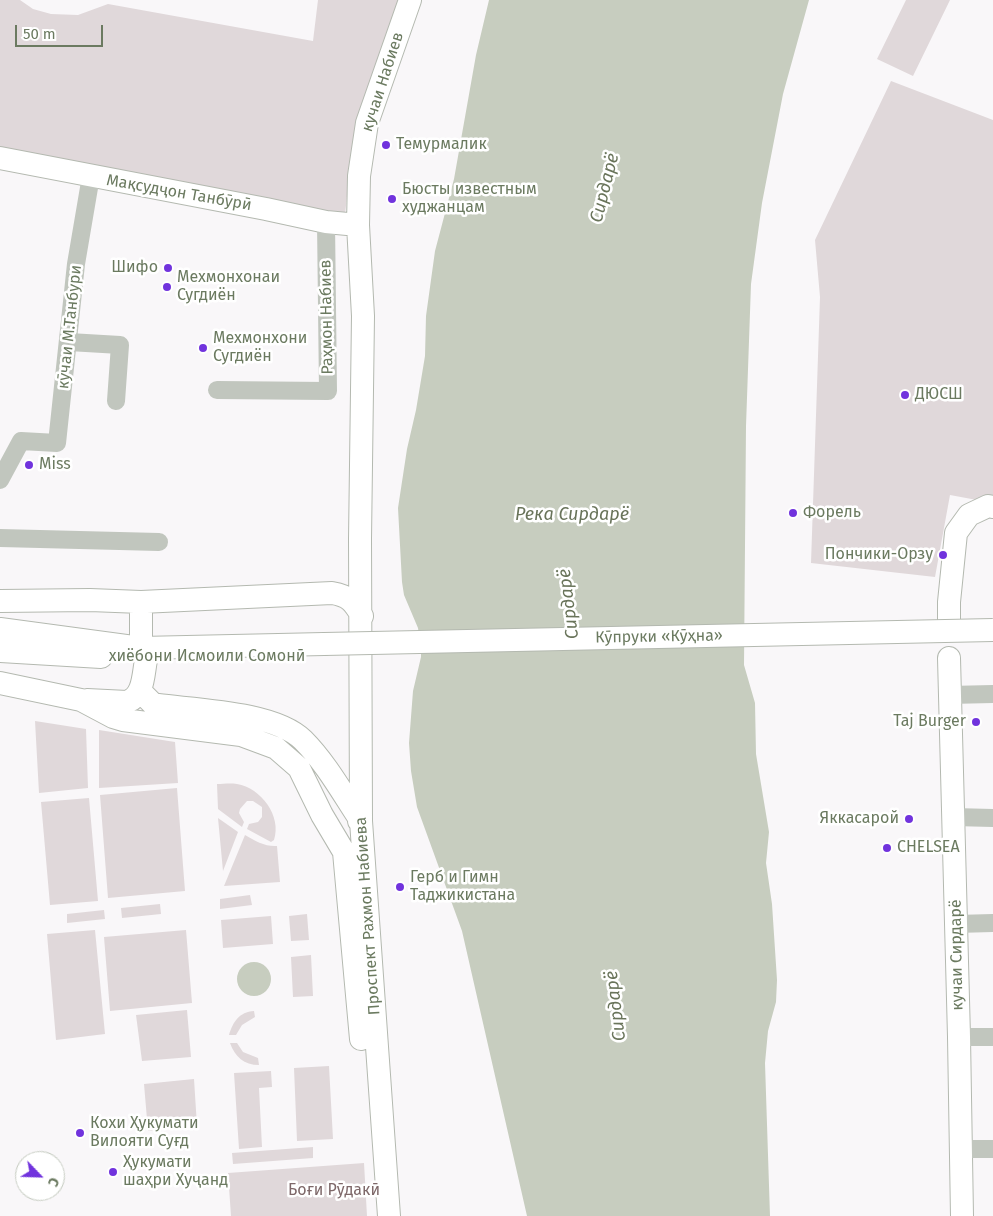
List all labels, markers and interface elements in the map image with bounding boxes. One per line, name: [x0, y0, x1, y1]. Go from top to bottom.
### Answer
scale bar: [18, 15, 105, 47]
text: 50 m: [23, 25, 56, 43]
street label: кучаи Набиев: [358, 30, 408, 134]
place label: Темурмалик: [396, 135, 487, 155]
marker: Темурмалик: [380, 139, 392, 151]
water label: Сирдарё: [586, 151, 624, 225]
street label: Мақсудҷон Танбӯрӣ: [105, 171, 253, 215]
place label: Бюсты известным худжанцам: [402, 180, 537, 218]
marker: Бюсты известным худжанцам: [386, 193, 398, 205]
place label: Шифо: [111, 258, 158, 278]
street label: Раҳмон Набиев: [316, 259, 338, 375]
marker: Шифо: [162, 262, 174, 274]
street label: кӯчаи М.Танбури: [54, 264, 86, 390]
place label: Мехмонхонаи Сугдиён: [177, 268, 280, 306]
marker: Мехмонхонаи Сугдиён: [161, 281, 173, 293]
place label: Мехмонхони Сугдиён: [213, 329, 307, 367]
marker: Мехмонхони Сугдиён: [197, 342, 209, 354]
place label: ДЮСШ: [915, 385, 963, 405]
marker: ДЮСШ: [899, 389, 911, 401]
place label: Miss: [39, 455, 71, 475]
marker: Miss: [23, 459, 35, 471]
place label: Форель: [803, 503, 861, 523]
water label: Река Сирдарё: [515, 504, 629, 526]
marker: Форель: [787, 507, 799, 519]
place label: Пончики-Орзу: [825, 545, 933, 565]
marker: Пончики-Орзу: [937, 549, 949, 561]
water label: Сирдарё: [554, 568, 584, 640]
street label: Кӯпруки «Кӯҳна»: [595, 626, 723, 648]
street label: хиёбони Исмоили Сомонӣ: [109, 647, 305, 667]
place label: Taj Burger: [893, 712, 966, 732]
marker: Taj Burger: [970, 716, 982, 728]
place label: Яккасарой: [820, 809, 899, 829]
marker: Яккасарой: [903, 813, 915, 825]
street label: Проспект Рахмон Набиева: [351, 816, 385, 1016]
place label: CHELSEA: [897, 838, 960, 858]
marker: CHELSEA: [881, 842, 893, 854]
place label: Герб и Гимн Таджикистана: [410, 868, 515, 906]
marker: Герб и Гимн Таджикистана: [394, 881, 406, 893]
street label: кучаи Сирдарё: [946, 899, 968, 1011]
water label: Сирдарё: [601, 970, 631, 1042]
place label: Кохи Ҳукумати Вилояти Суғд: [90, 1114, 199, 1152]
marker: Кохи Ҳукумати Вилояти Суғд: [74, 1127, 86, 1139]
north arrow: [15, 1151, 65, 1201]
place label: Ҳукумати шаҳри Хуҷанд: [123, 1153, 228, 1191]
marker: Ҳукумати шаҳри Хуҷанд: [107, 1166, 119, 1178]
text: С: [44, 1175, 63, 1189]
park label: Боғи Рӯдакӣ: [288, 1181, 380, 1201]

